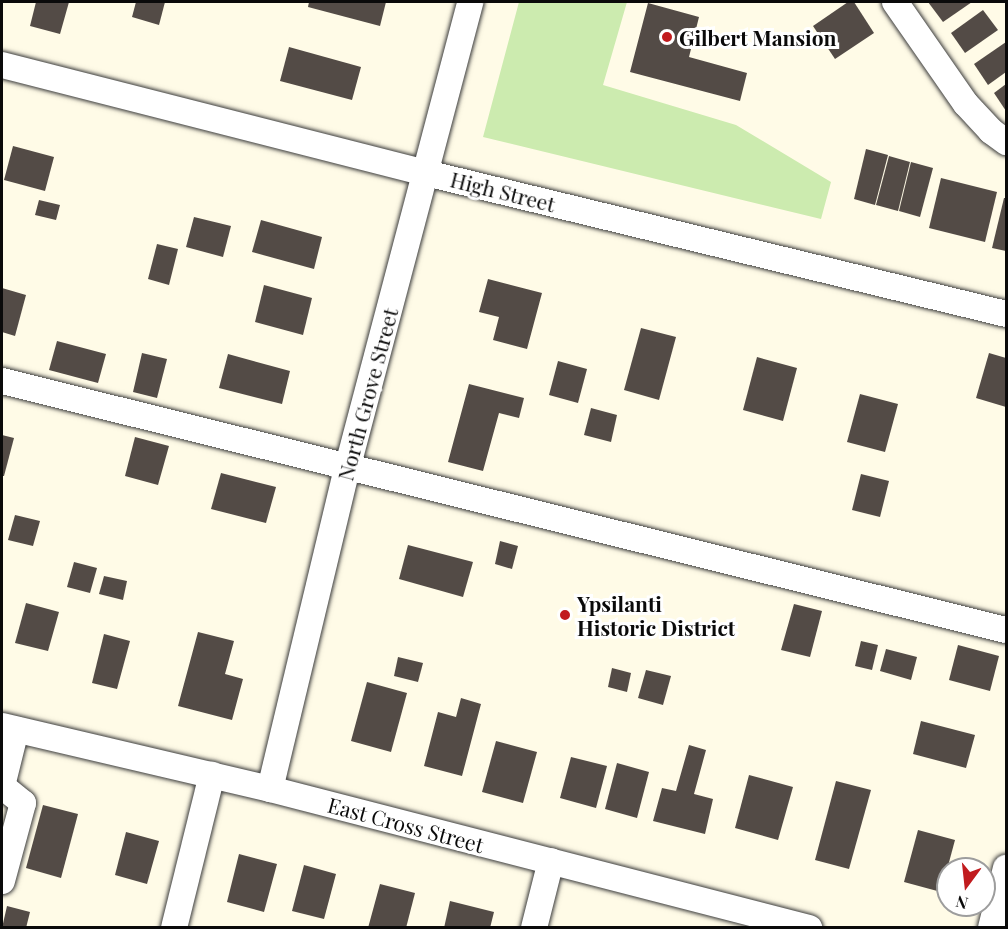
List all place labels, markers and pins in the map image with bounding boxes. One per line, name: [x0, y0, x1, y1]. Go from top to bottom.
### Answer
place label: Gilbert Mansion: [679, 24, 837, 50]
marker: Gilbert Mansion: [660, 30, 674, 44]
place label: Ypsilanti Historic District: [577, 590, 735, 640]
marker: Ypsilanti Historic District: [558, 608, 572, 622]

